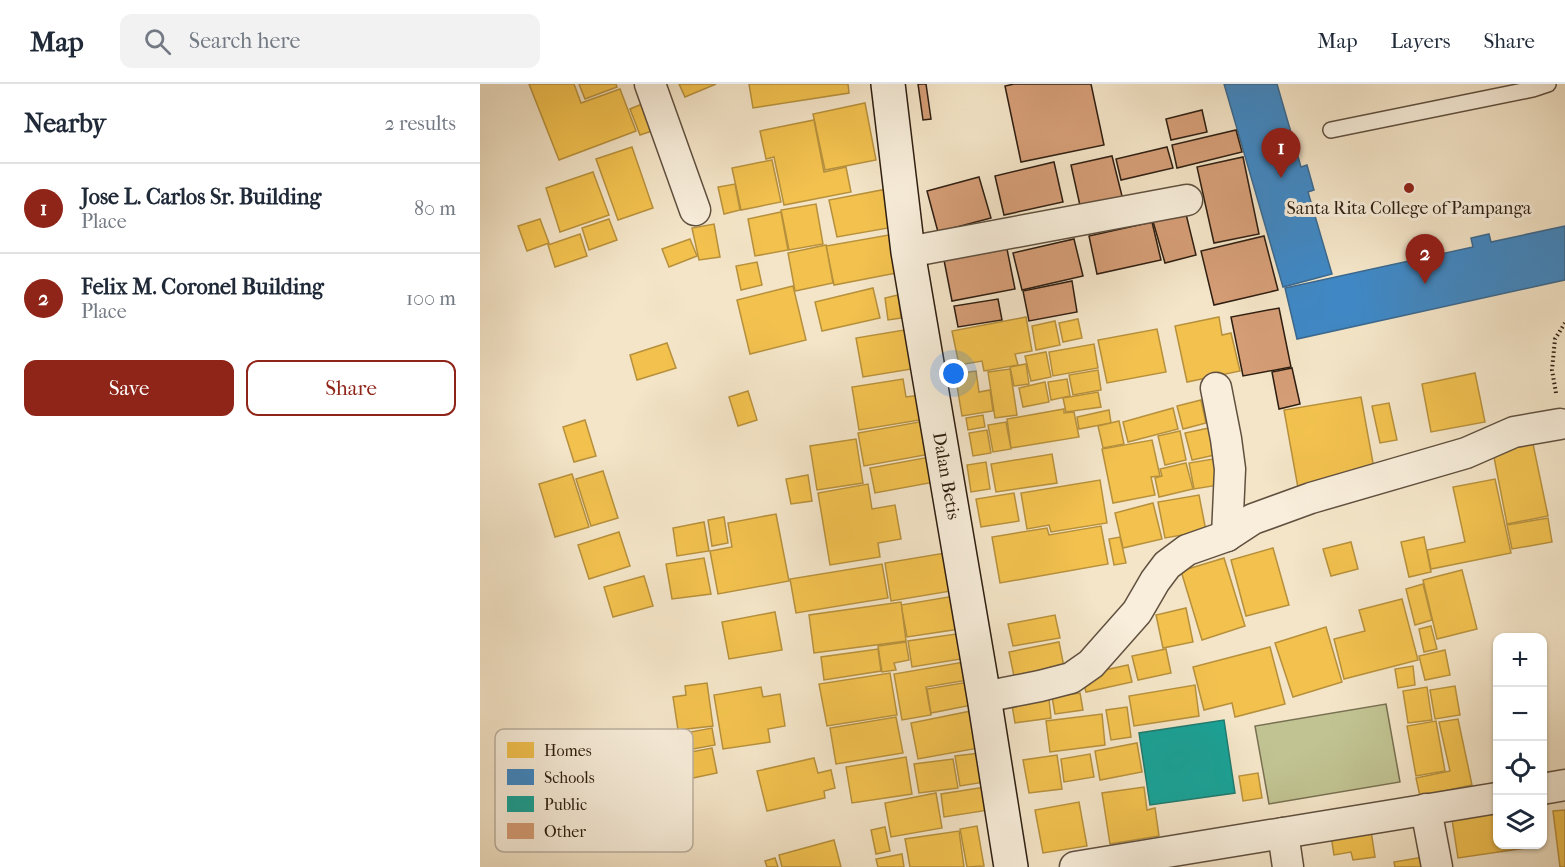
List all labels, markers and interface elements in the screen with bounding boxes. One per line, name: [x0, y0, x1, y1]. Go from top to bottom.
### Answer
search box: [120, 14, 540, 68]
text: Map: [30, 25, 84, 58]
icon: search: [141, 25, 174, 58]
text: Search here: [189, 28, 300, 54]
text: Map: [1317, 29, 1358, 53]
text: Layers: [1391, 29, 1450, 53]
text: Share: [1483, 29, 1535, 53]
text: Nearby: [24, 108, 106, 139]
text: 2 results: [385, 112, 456, 135]
pin: 1: [1262, 128, 1300, 178]
marker: Santa Rita College of Pampanga: [1402, 181, 1416, 195]
text: Jose L. Carlos Sr. Building: [81, 184, 321, 210]
text: 1: [40, 197, 47, 220]
text: 80 m: [414, 197, 456, 220]
place label: Santa Rita College of Pampanga: [1287, 198, 1532, 219]
text: Place: [81, 210, 127, 233]
pin: 2: [1406, 234, 1444, 284]
text: Felix M. Coronel Building: [81, 274, 324, 300]
text: 2: [38, 287, 49, 310]
text: 100 m: [406, 287, 456, 310]
text: Place: [81, 300, 127, 323]
your location: [939, 359, 968, 388]
button: Save: [24, 360, 234, 416]
button: Share: [246, 360, 456, 416]
street label: Dalan Betis: [928, 431, 964, 522]
map controls: [1493, 633, 1547, 849]
button: +: [1493, 633, 1547, 687]
button: −: [1493, 687, 1547, 741]
legend: [495, 729, 693, 852]
text: Homes: [544, 741, 592, 760]
button: locate: [1493, 741, 1547, 795]
text: Schools: [544, 768, 595, 787]
text: Public: [544, 795, 587, 814]
button: layers: [1493, 795, 1547, 849]
text: Other: [544, 822, 586, 841]

